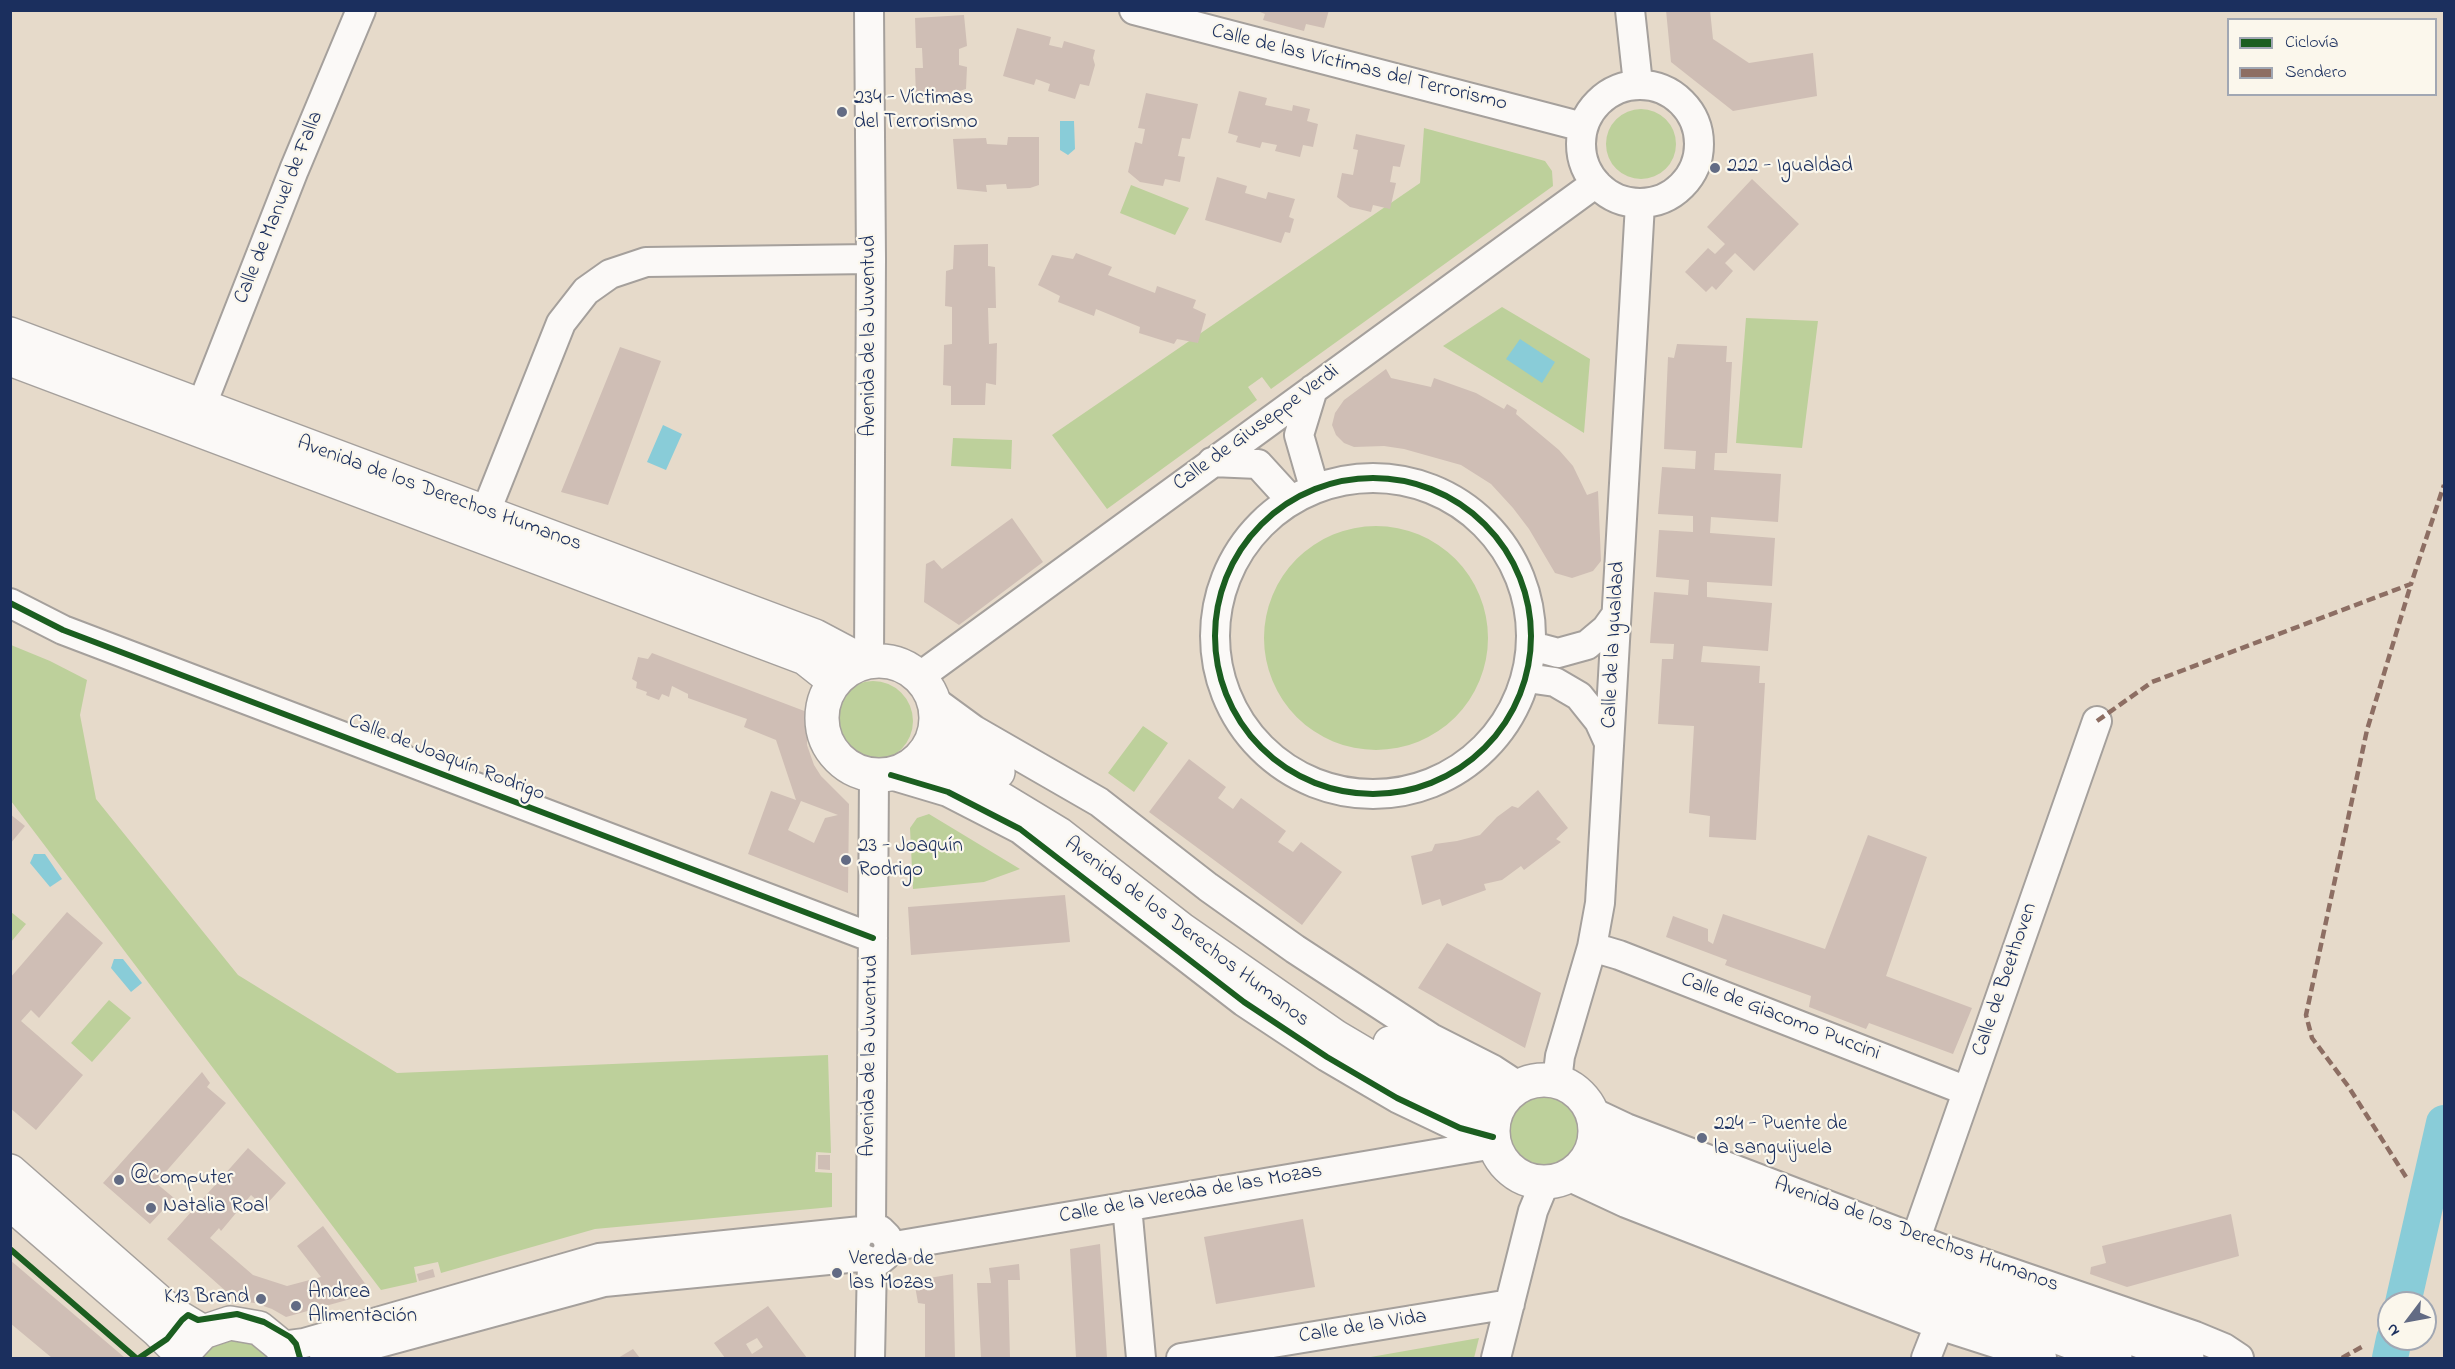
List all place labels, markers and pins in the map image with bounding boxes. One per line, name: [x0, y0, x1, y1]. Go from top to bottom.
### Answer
place label: 234 - Víctimas del Terrorismo: [854, 87, 978, 137]
marker: 234 - Víctimas del Terrorismo: [835, 105, 849, 119]
place label: 222 - Igualdad: [1727, 155, 1853, 181]
marker: 222 - Igualdad: [1708, 161, 1722, 175]
place label: 23 - Joaquín Rodrigo: [858, 835, 963, 885]
marker: 23 - Joaquín Rodrigo: [839, 853, 853, 867]
place label: 224 - Puente de la sanguijuela: [1714, 1113, 1847, 1163]
marker: 224 - Puente de la sanguijuela: [1695, 1131, 1709, 1145]
place label: @Computer: [131, 1167, 233, 1193]
marker: @Computer: [112, 1173, 126, 1187]
place label: Natalia Roal: [163, 1195, 268, 1221]
marker: Natalia Roal: [144, 1201, 158, 1215]
place label: Vereda de las Mozas: [849, 1248, 934, 1298]
marker: Vereda de las Mozas: [830, 1266, 844, 1280]
place label: Andrea Alimentación: [308, 1281, 417, 1331]
place label: K13 Brand: [164, 1286, 249, 1312]
marker: K13 Brand: [254, 1292, 268, 1306]
marker: Andrea Alimentación: [289, 1299, 303, 1313]

